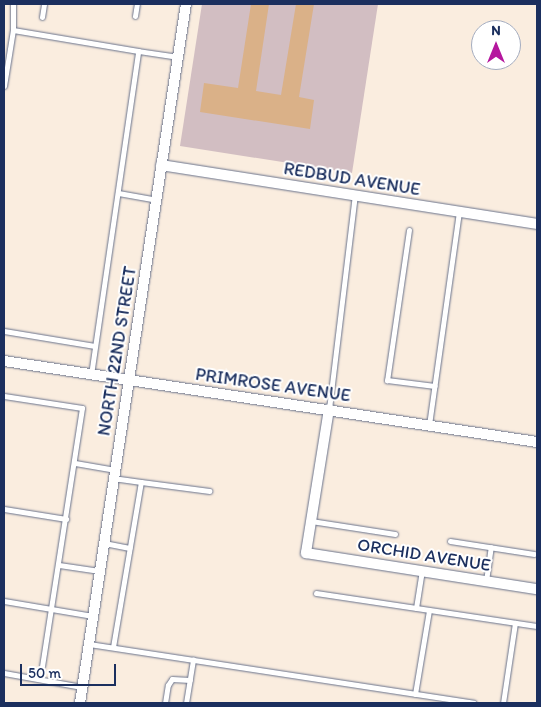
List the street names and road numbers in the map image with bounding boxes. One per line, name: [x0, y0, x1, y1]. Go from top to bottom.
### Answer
street label: REDBUD AVENUE: [282, 158, 422, 200]
street label: NORTH 22ND STREET: [93, 265, 141, 437]
street label: PRIMROSE AVENUE: [194, 363, 352, 407]
street label: ORCHID AVENUE: [356, 534, 492, 576]

